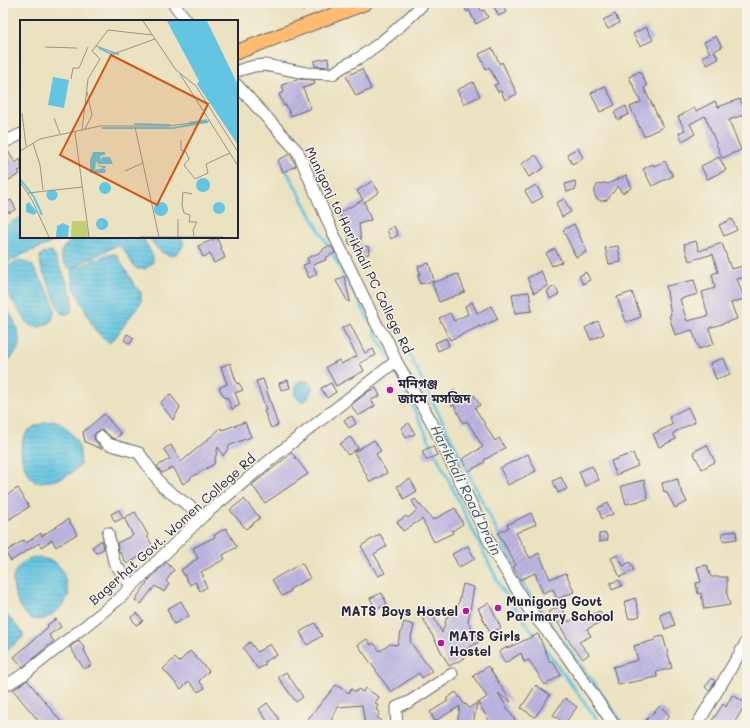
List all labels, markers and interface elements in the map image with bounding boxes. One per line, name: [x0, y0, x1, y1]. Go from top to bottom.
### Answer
inset map: [20, 20, 238, 238]
street label: Munigonj to Harikhali PC College Rd: [302, 144, 417, 356]
place label: মনিগঞ্জ জামে মসজিদ: [397, 374, 471, 406]
marker: মনিগঞ্জ জামে মসজিদ: [385, 385, 395, 395]
water label: Harikhali Road Drain: [427, 421, 506, 558]
street label: Bagerhat Govt. Women College Rd: [85, 449, 258, 608]
place label: Munigong Govt Parimary School: [506, 592, 614, 625]
place label: MATS Boys Hostel: [341, 602, 458, 620]
marker: Munigong Govt Parimary School: [493, 603, 503, 613]
marker: MATS Boys Hostel: [461, 606, 471, 616]
place label: MATS Girls Hostel: [449, 627, 520, 659]
marker: MATS Girls Hostel: [436, 638, 446, 648]

